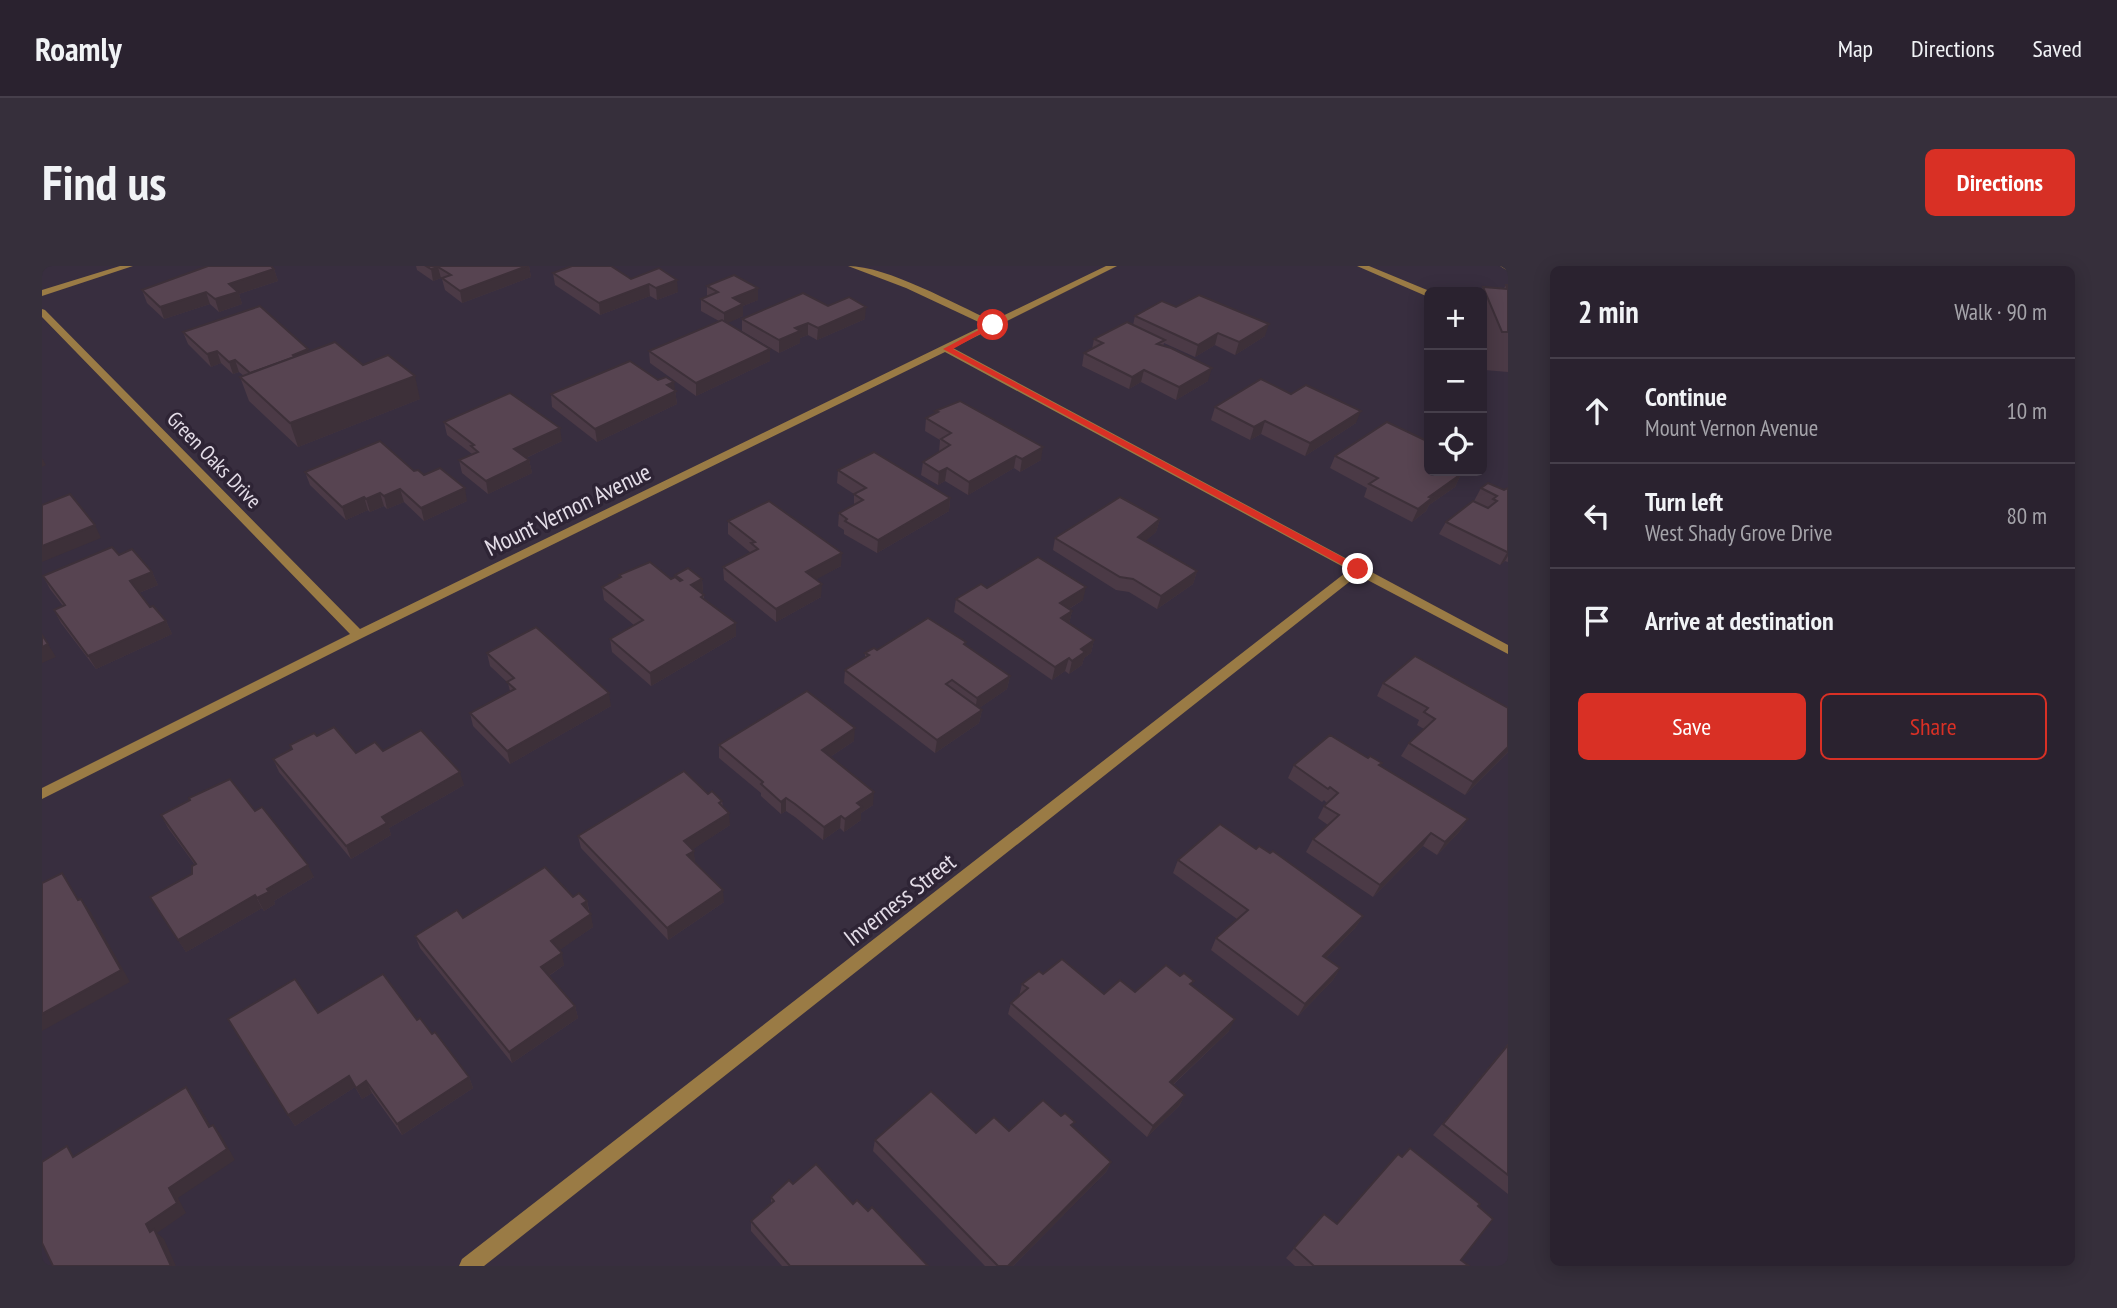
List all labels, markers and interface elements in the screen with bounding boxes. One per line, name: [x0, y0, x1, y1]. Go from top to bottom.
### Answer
text: Roamly: [35, 27, 122, 70]
text: Map: [1838, 33, 1873, 64]
text: Directions: [1911, 33, 1995, 64]
text: Saved: [2033, 33, 2082, 64]
button: Directions: [1925, 149, 2075, 216]
text: Find us: [42, 150, 166, 214]
map controls: [1424, 287, 1487, 476]
button: +: [1424, 287, 1487, 350]
text: 2 min: [1578, 292, 1639, 331]
text: Walk · 90 m: [1954, 297, 2047, 326]
route start: [977, 309, 1008, 340]
button: −: [1424, 350, 1487, 413]
text: Continue: [1645, 380, 1727, 413]
icon: ahead: [1578, 392, 1616, 430]
text: 10 m: [2006, 396, 2047, 425]
street label: Green Oaks Drive: [161, 405, 267, 514]
button: locate: [1424, 413, 1487, 476]
text: Mount Vernon Avenue: [1645, 413, 1818, 442]
street label: Mount Vernon Avenue: [480, 456, 656, 563]
text: Turn left: [1645, 485, 1723, 518]
icon: left: [1578, 497, 1616, 535]
text: 80 m: [2006, 501, 2047, 530]
text: West Shady Grove Drive: [1645, 518, 1833, 547]
route end: [1342, 553, 1373, 584]
icon: arrive: [1578, 602, 1616, 640]
text: Arrive at destination: [1645, 604, 1834, 637]
button: Save: [1578, 693, 1806, 760]
button: Share: [1820, 693, 2047, 760]
street label: Inverness Street: [838, 846, 962, 953]

